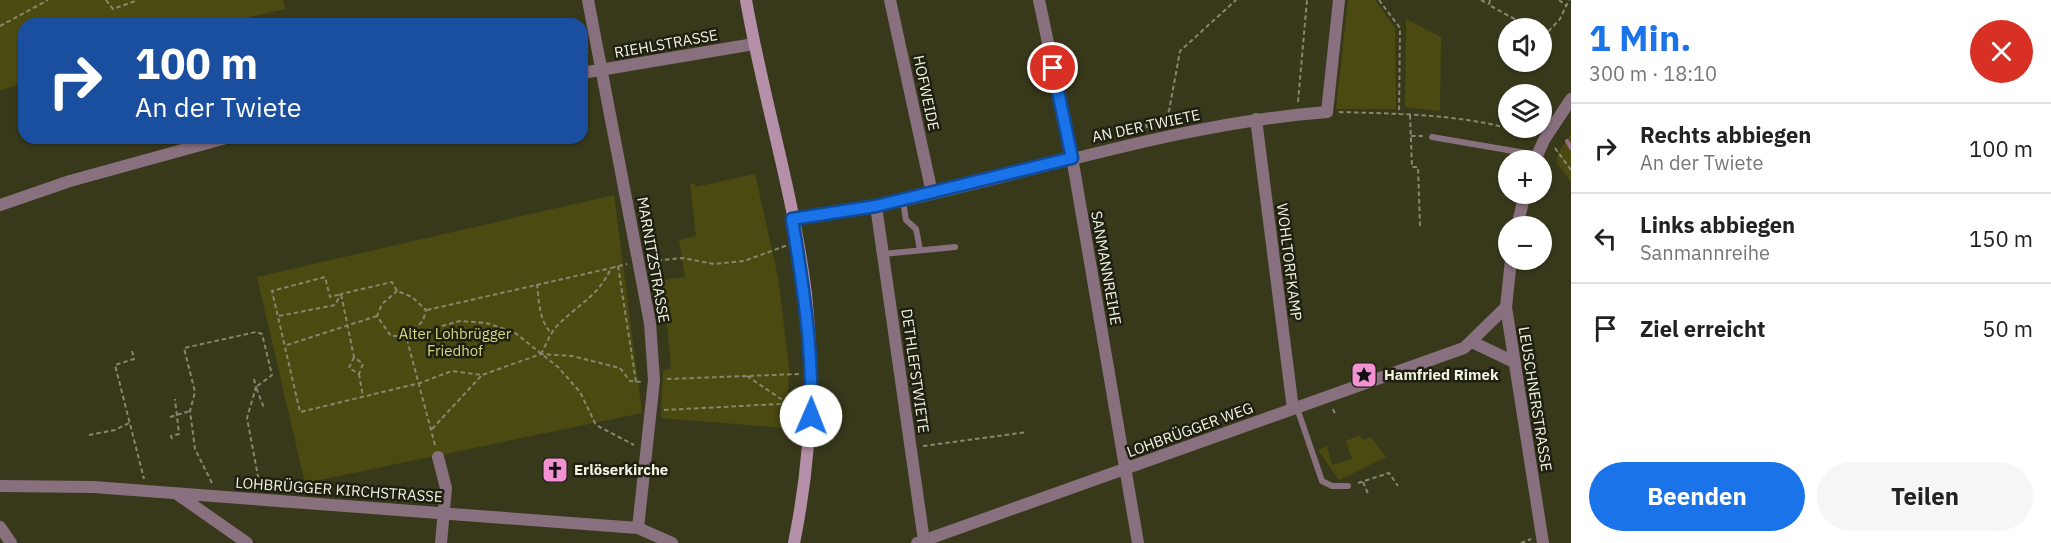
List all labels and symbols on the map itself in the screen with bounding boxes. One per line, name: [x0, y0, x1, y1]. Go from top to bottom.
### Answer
street label: RIEHLSTRASSE: [613, 25, 719, 62]
pin: [1027, 42, 1078, 93]
street label: HOFWEIDE: [909, 53, 944, 132]
street label: AN DER TWIETE: [1090, 105, 1202, 146]
street label: MARNITZSTRASSE: [633, 195, 674, 324]
street label: WOHLTORFKAMP: [1273, 202, 1306, 322]
street label: SANMANNREIHE: [1087, 209, 1126, 327]
street label: DETHLEFSTWIETE: [897, 308, 934, 434]
park label: Alter Lohbrügger Friedhof: [399, 324, 512, 360]
street label: LEUSCHNERSTRASSE: [1515, 325, 1556, 473]
place icon: Hamfried Rimek: [1349, 360, 1379, 390]
place label: Hamfried Rimek: [1384, 365, 1499, 384]
position arrow: [779, 384, 843, 448]
street label: LOHBRÜGGER WEG: [1124, 398, 1256, 461]
church icon: Erlöserkirche: [540, 455, 570, 485]
place label: Erlöserkirche: [574, 460, 668, 479]
street label: LOHBRÜGGER KIRCHSTRASSE: [235, 473, 443, 506]

